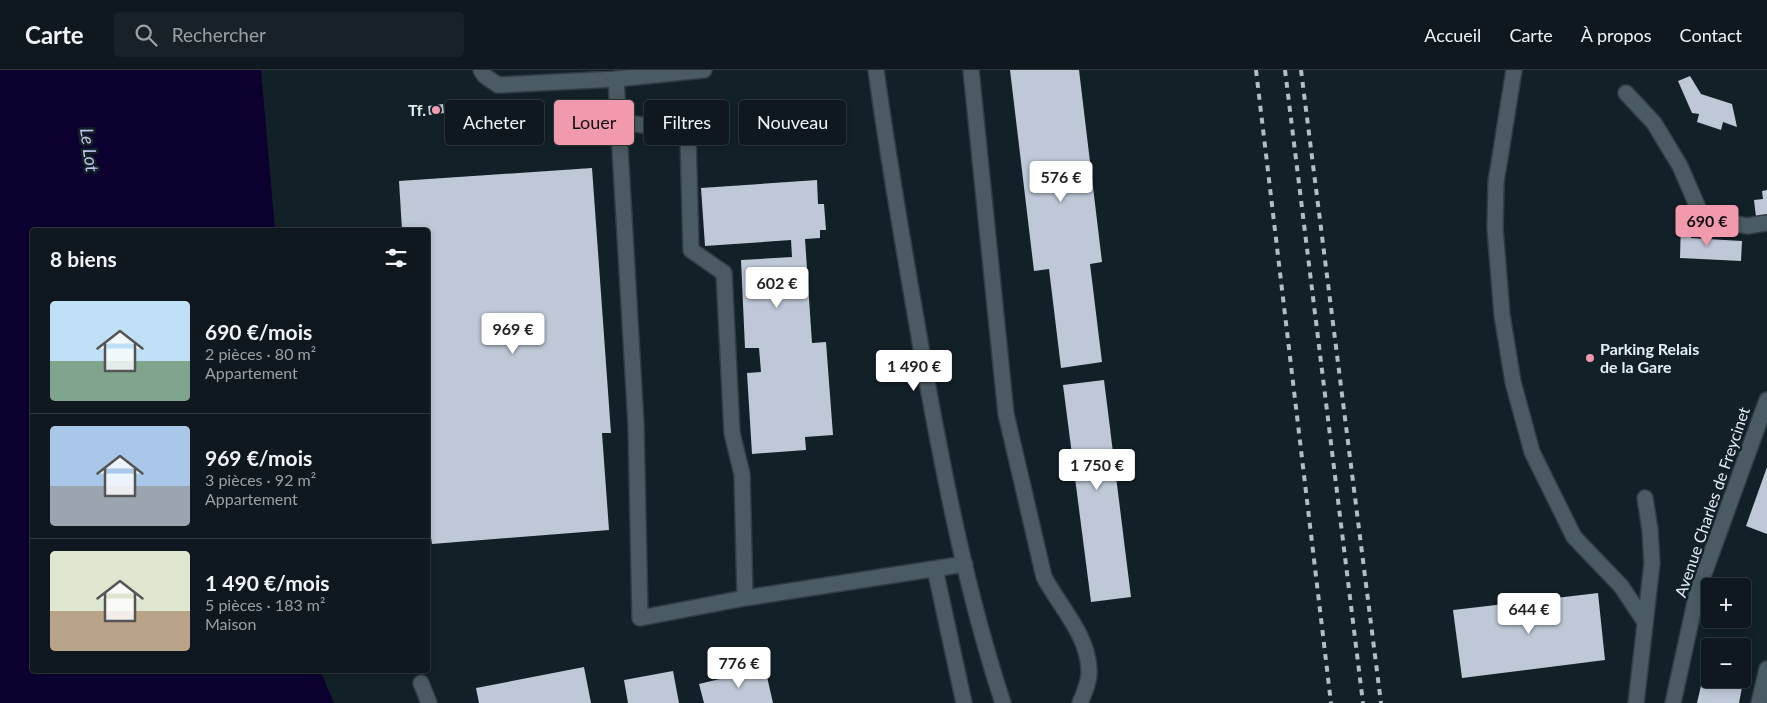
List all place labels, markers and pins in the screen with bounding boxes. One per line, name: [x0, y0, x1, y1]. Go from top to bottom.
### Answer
place label: Tf.: [408, 100, 426, 119]
marker: Tf.: [430, 104, 442, 116]
pin: 576 €: [1026, 160, 1096, 203]
pin: 690 €: [1672, 204, 1742, 247]
pin: 602 €: [742, 266, 812, 309]
pin: 969 €: [478, 312, 548, 355]
place label: Parking Relais de la Gare: [1600, 339, 1699, 376]
pin: 1 490 €: [868, 350, 960, 392]
marker: Parking Relais de la Gare: [1584, 352, 1596, 364]
pin: 1 750 €: [1051, 448, 1143, 491]
pin: 644 €: [1494, 592, 1564, 635]
pin: 776 €: [704, 646, 774, 689]

